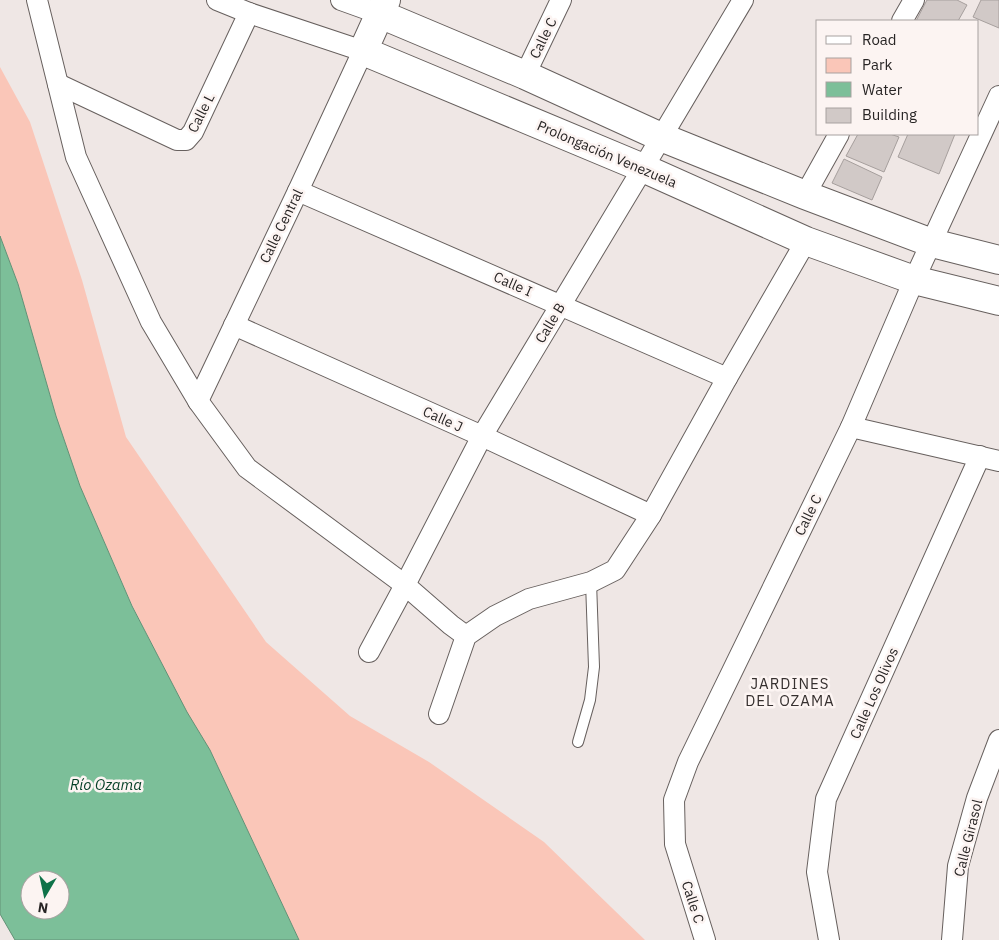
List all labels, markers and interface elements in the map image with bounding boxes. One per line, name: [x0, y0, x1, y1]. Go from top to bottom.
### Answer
street label: Calle C: [525, 14, 561, 61]
legend: [816, 20, 979, 135]
text: Road: [862, 30, 897, 49]
text: Park: [862, 55, 892, 74]
text: Water: [862, 80, 903, 99]
street label: Calle L: [184, 90, 218, 136]
text: Building: [862, 105, 917, 124]
street label: Prolongación Venezuela: [534, 116, 680, 192]
street label: Calle Central: [255, 186, 307, 266]
street label: Calle I: [491, 268, 535, 300]
street label: Calle B: [531, 300, 569, 346]
street label: Calle J: [420, 402, 466, 436]
street label: Calle C: [790, 491, 826, 538]
street label: Calle Los Olivos: [846, 644, 902, 742]
district label: JARDINES DEL OZAMA: [745, 674, 835, 710]
water label: Río Ozama: [70, 775, 142, 794]
street label: Calle Girasol: [950, 797, 986, 878]
north arrow: [20, 870, 70, 920]
street label: Calle C: [678, 879, 708, 926]
text: N: [37, 898, 49, 918]

